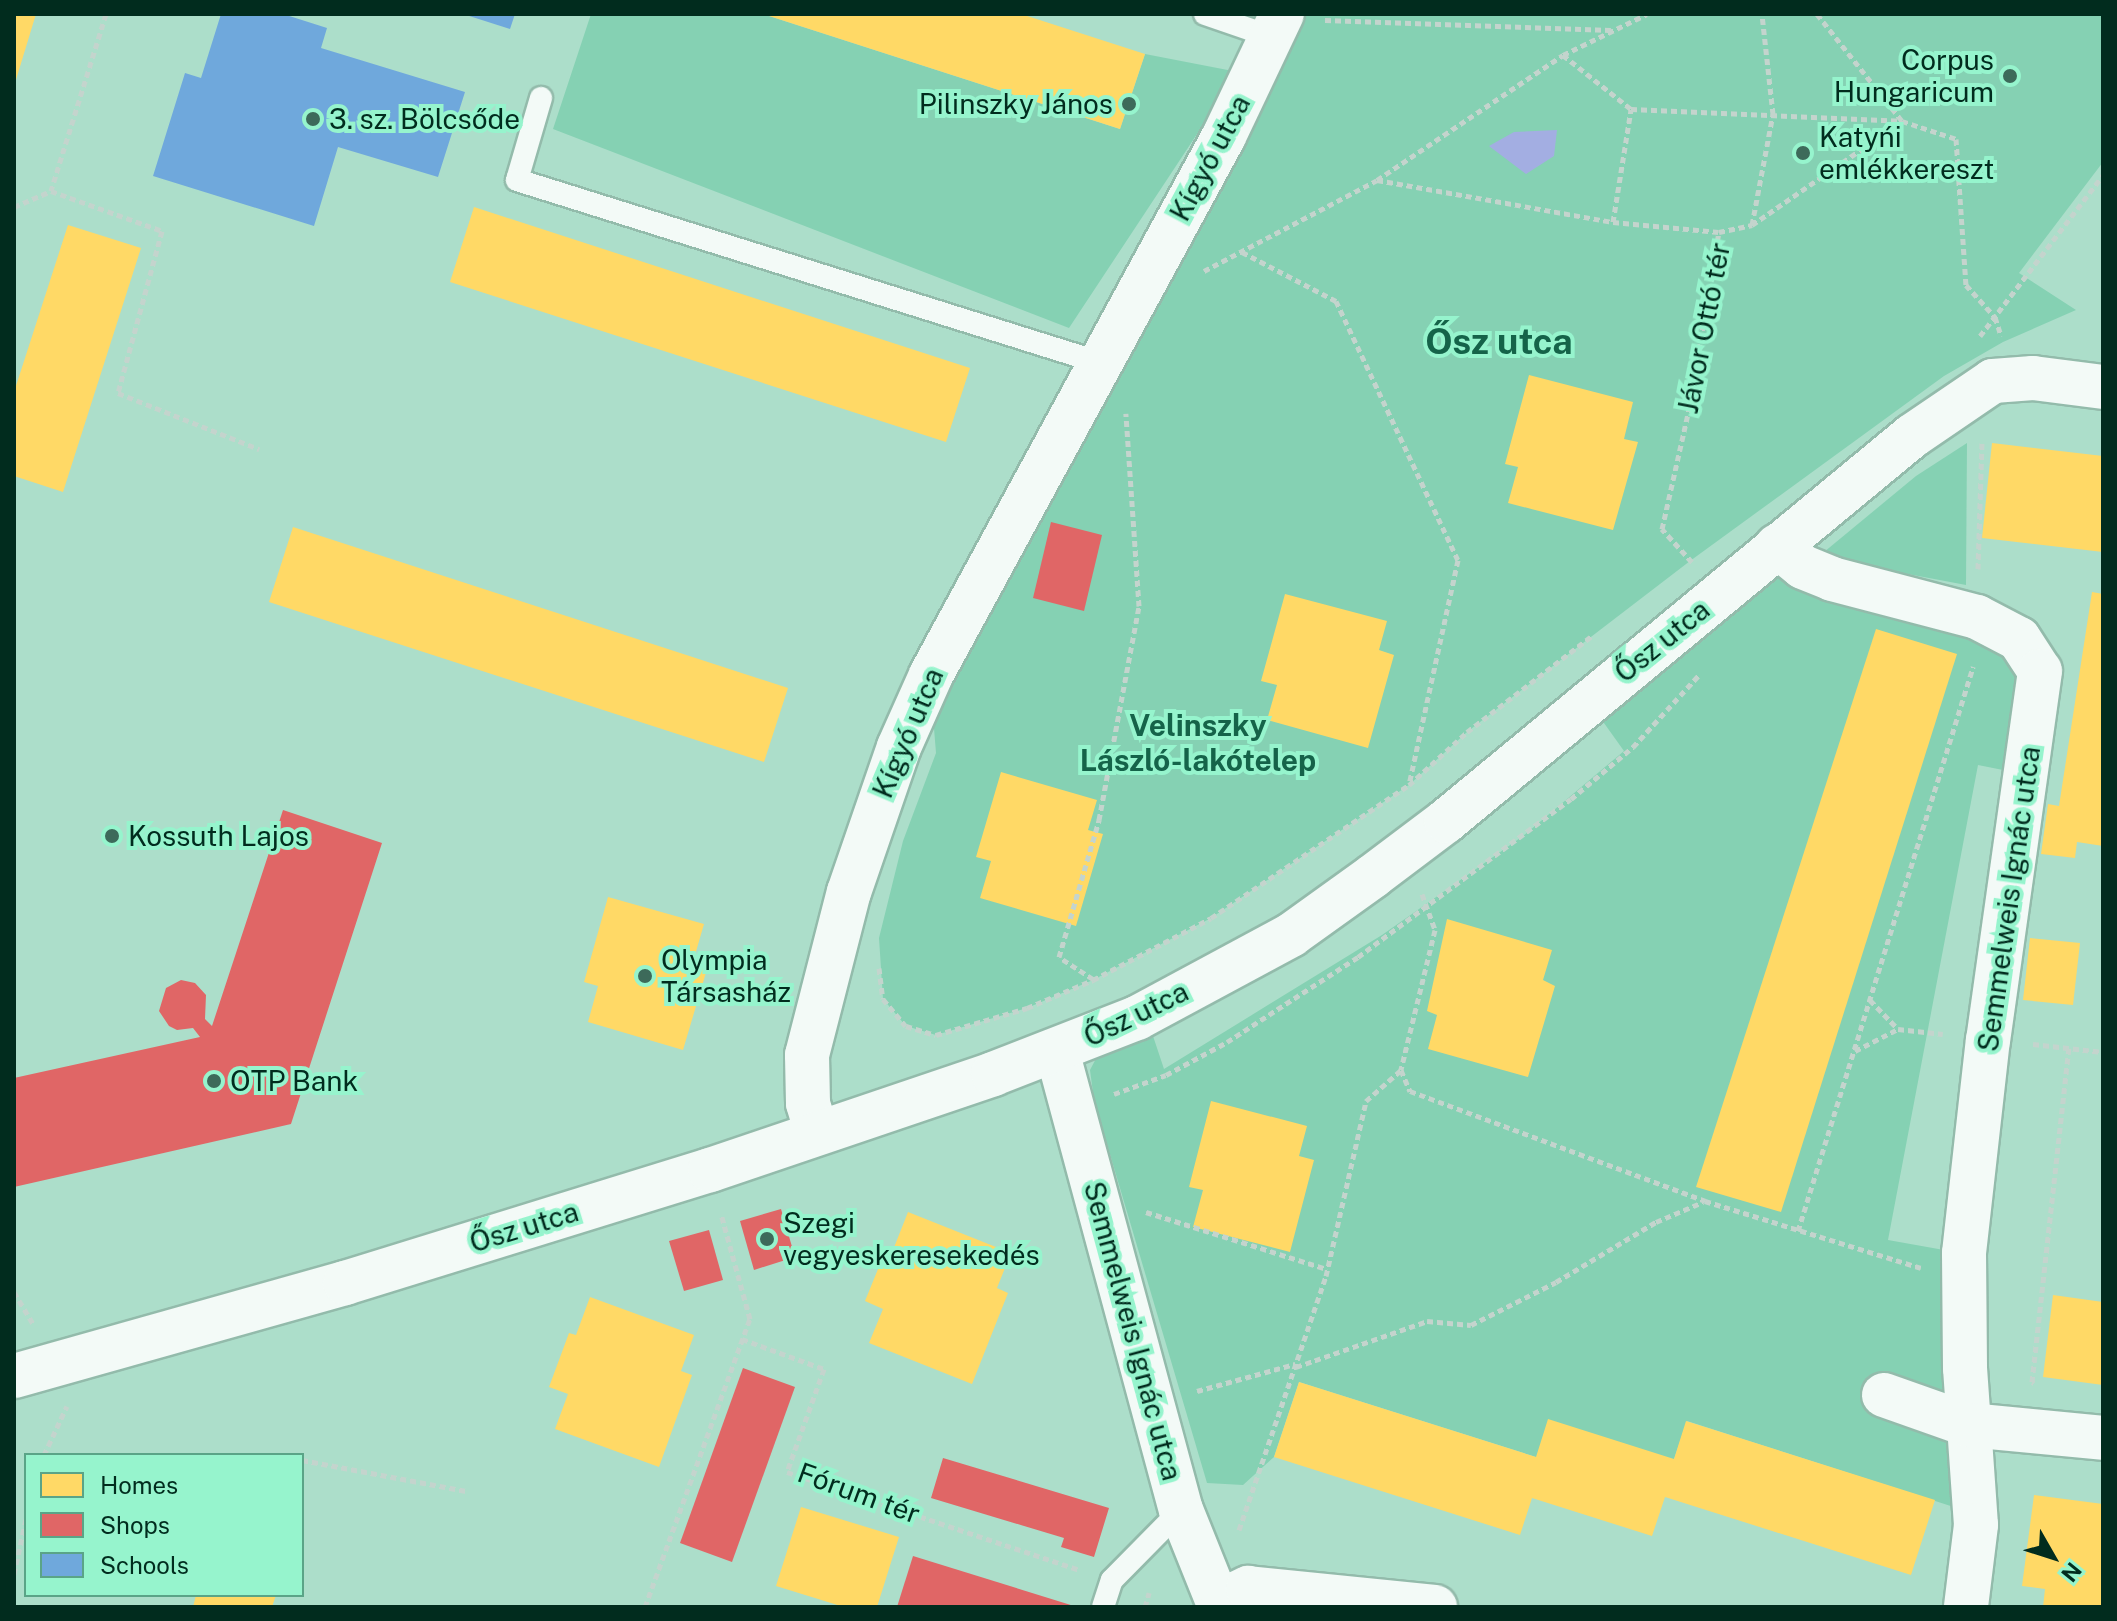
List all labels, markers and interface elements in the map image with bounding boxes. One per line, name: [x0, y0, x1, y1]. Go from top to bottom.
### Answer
place label: Corpus Hungaricum: [1834, 43, 1994, 109]
marker: Corpus Hungaricum: [2001, 67, 2019, 85]
place label: Pilinszky János: [919, 87, 1113, 121]
street label: Kígyó utca: [1163, 89, 1257, 227]
marker: Pilinszky János: [1120, 95, 1138, 113]
place label: 3. sz. Bölcsőde: [329, 102, 521, 136]
marker: 3. sz. Bölcsőde: [304, 110, 322, 128]
place label: Katyńi emlékkereszt: [1819, 120, 1994, 186]
marker: Katyńi emlékkereszt: [1794, 144, 1812, 162]
street label: Jávor Ottó tér: [1671, 240, 1737, 416]
district label: Ősz utca: [1425, 320, 1573, 364]
street label: Ősz utca: [1608, 593, 1716, 689]
street label: Kígyó utca: [866, 663, 950, 803]
district label: Velinszky László-lakótelep: [1080, 707, 1316, 778]
street label: Semmelweis Ignác utca: [1971, 744, 2047, 1054]
place label: Kossuth Lajos: [128, 819, 309, 853]
marker: Kossuth Lajos: [103, 827, 121, 845]
place label: Olympia Társasház: [661, 943, 791, 1009]
marker: Olympia Társasház: [636, 967, 654, 985]
street label: Ősz utca: [1078, 974, 1194, 1054]
place label: OTP Bank: [230, 1064, 358, 1098]
marker: OTP Bank: [205, 1072, 223, 1090]
street label: Semmelweis Ignác utca: [1077, 1178, 1189, 1484]
street label: Ősz utca: [466, 1195, 582, 1259]
place label: Szegi vegyeskeresekedés: [783, 1206, 1040, 1272]
marker: Szegi vegyeskeresekedés: [758, 1230, 776, 1248]
legend: [24, 1453, 304, 1597]
street label: Fórum tér: [793, 1455, 925, 1531]
text: Homes: [100, 1471, 178, 1499]
text: Shops: [100, 1511, 170, 1539]
north arrow: [2013, 1517, 2093, 1597]
text: Schools: [100, 1551, 189, 1579]
text: N: [2056, 1557, 2087, 1587]

